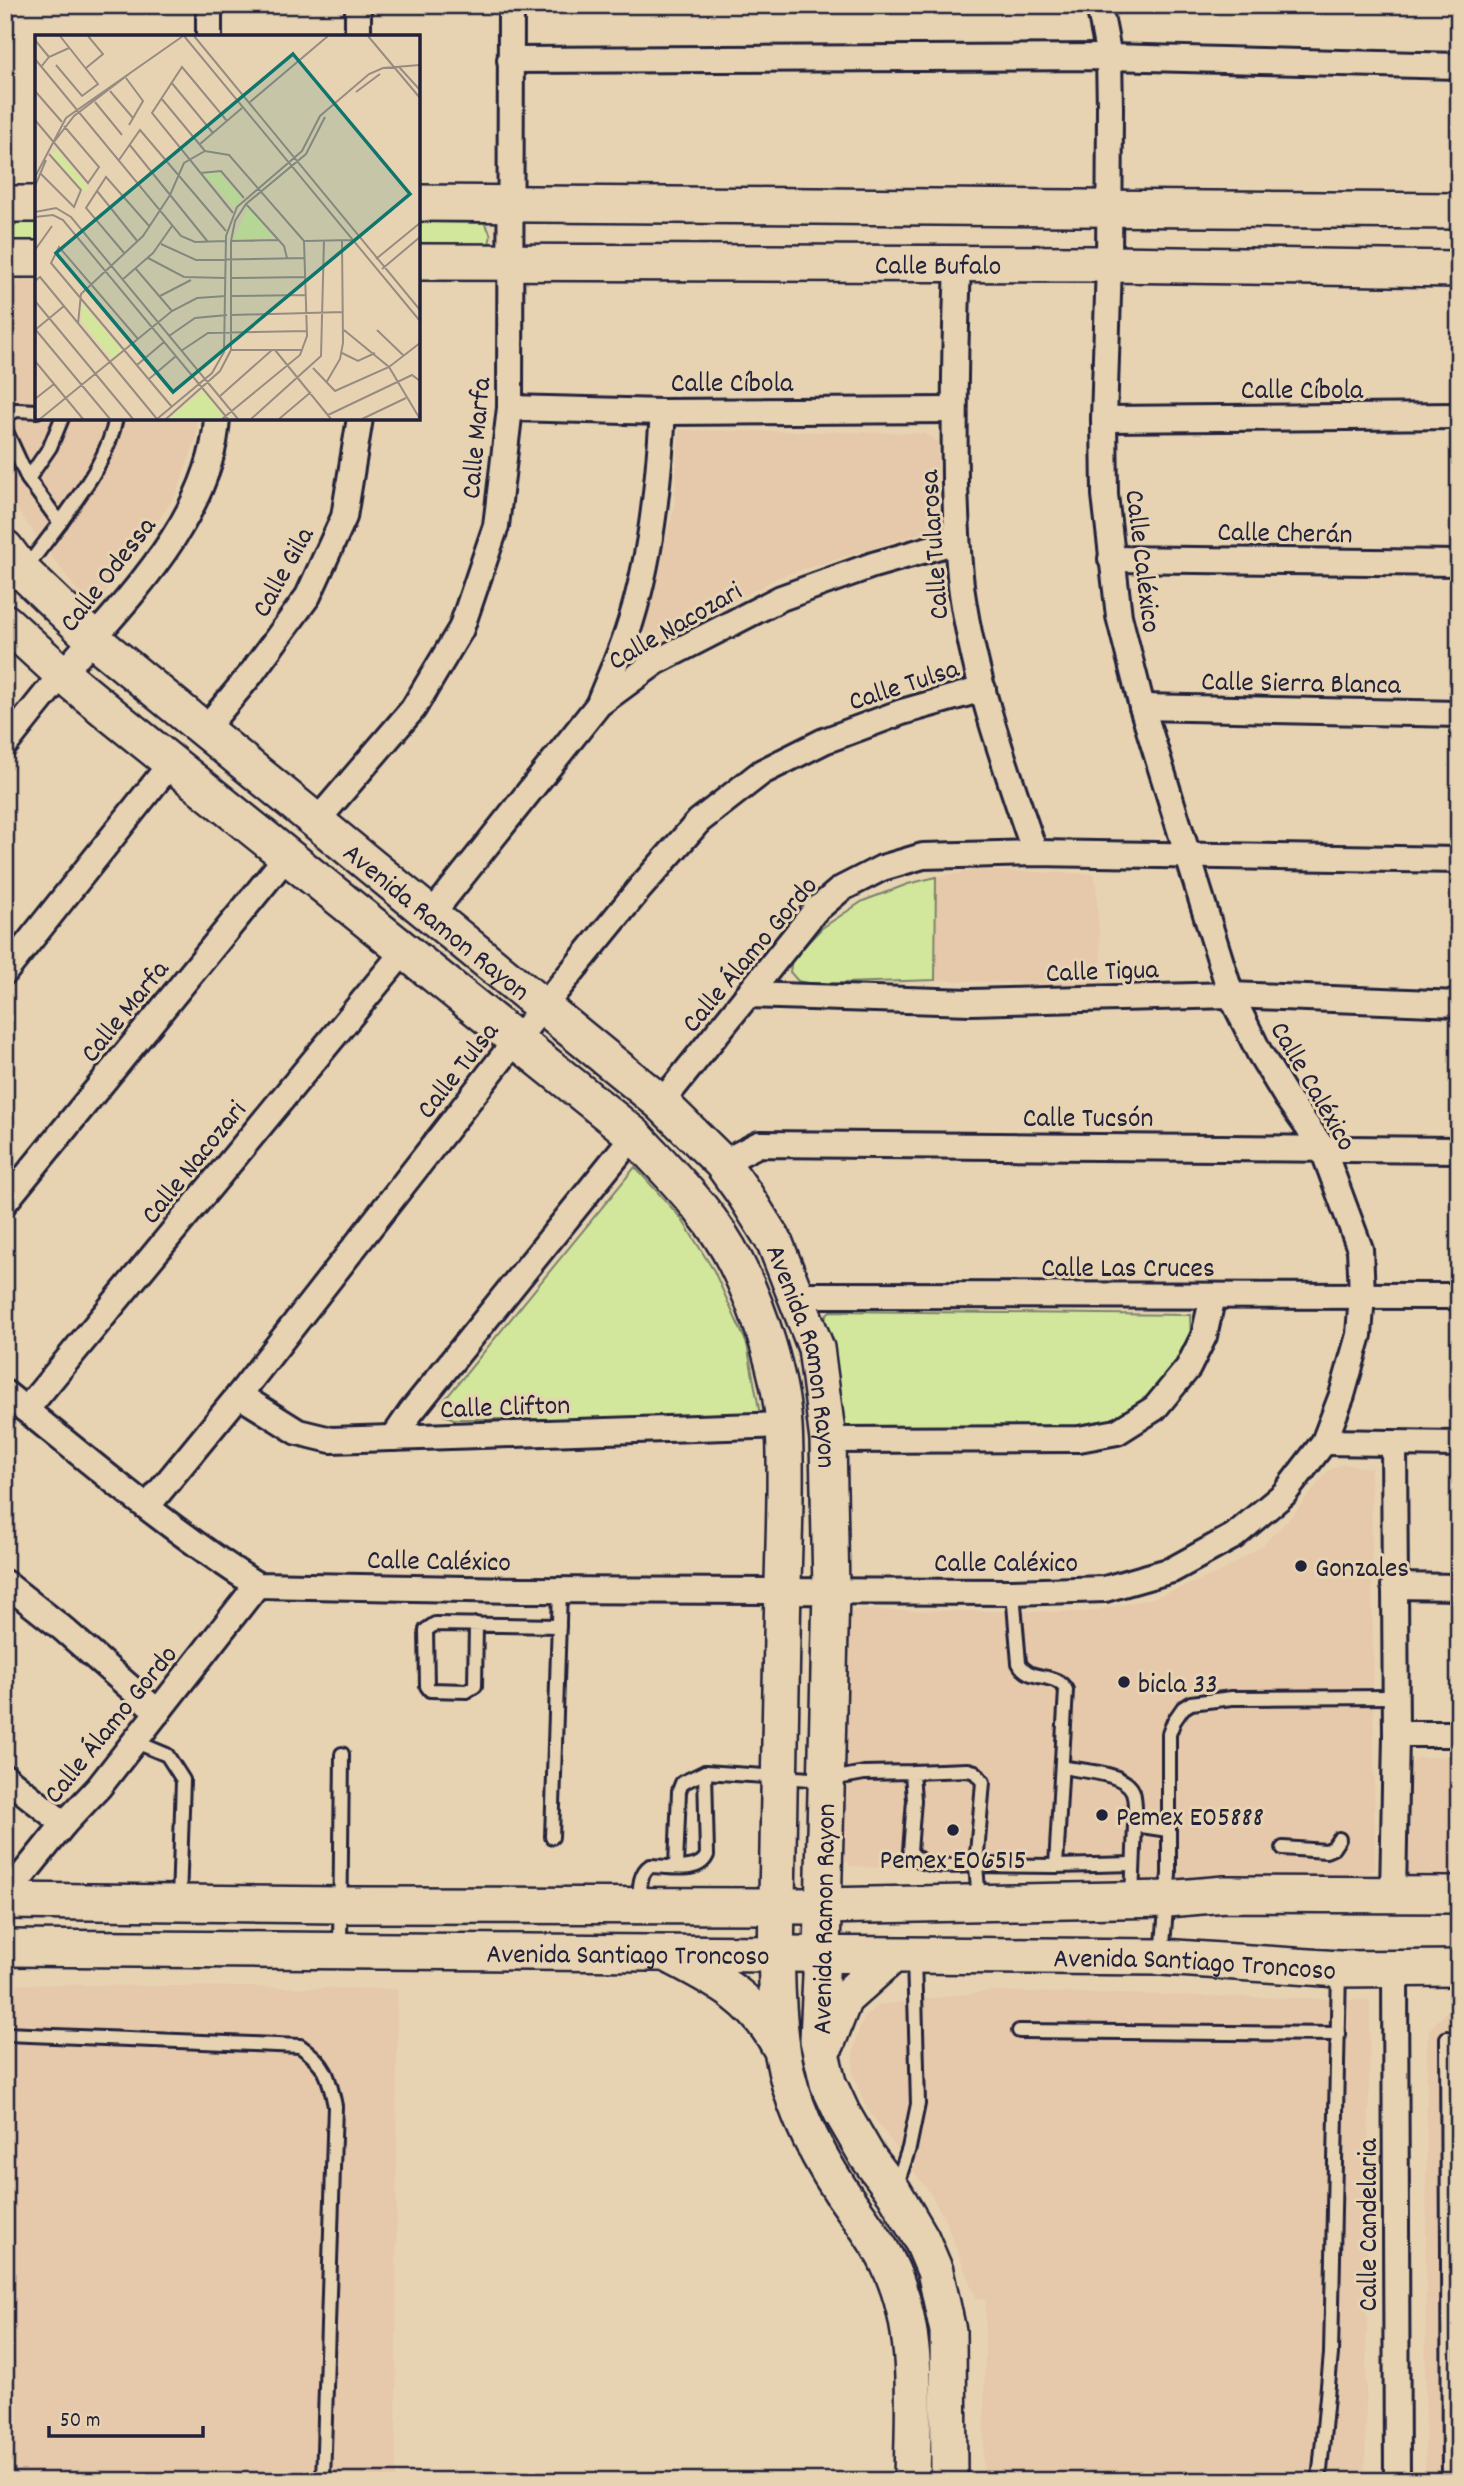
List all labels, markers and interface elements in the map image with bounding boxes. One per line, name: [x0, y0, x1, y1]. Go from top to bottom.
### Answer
inset map: [35, 35, 420, 420]
street label: Calle Bufalo: [875, 248, 1001, 289]
street label: Calle Cíbola: [671, 366, 794, 406]
street label: Calle Cíbola: [1241, 373, 1364, 413]
street label: Calle Marfa: [454, 375, 504, 501]
street label: Calle Tularosa: [912, 468, 962, 621]
street label: Calle Caléxico: [1111, 488, 1169, 635]
street label: Calle Odessa: [52, 509, 168, 642]
street label: Calle Cherán: [1217, 515, 1353, 557]
street label: Calle Gila: [244, 520, 327, 626]
street label: Calle Nacozari: [602, 574, 751, 683]
street label: Calle Tulsa: [844, 651, 966, 724]
street label: Calle Sierra Blanca: [1201, 664, 1402, 708]
street label: Avenida Ramon Rayon: [332, 836, 537, 1013]
street label: Calle Álamo Gordo: [674, 869, 830, 1043]
street label: Calle Tigua: [1045, 952, 1160, 996]
street label: Calle Marfa: [73, 953, 181, 1073]
street label: Calle Tulsa: [409, 1014, 511, 1129]
street label: Calle Caléxico: [1257, 1015, 1364, 1160]
street label: Calle Nacozari: [133, 1094, 258, 1235]
street label: Calle Tucsón: [1023, 1101, 1153, 1141]
street label: Avenida Ramon Rayon: [753, 1240, 844, 1469]
street label: Calle Las Cruces: [1041, 1251, 1215, 1291]
street label: Calle Clifton: [439, 1388, 571, 1432]
street label: Calle Caléxico: [367, 1543, 511, 1585]
street label: Calle Caléxico: [934, 1546, 1078, 1586]
place label: Gonzales: [1315, 1551, 1409, 1591]
marker: Gonzales: [1293, 1558, 1309, 1574]
street label: Calle Álamo Gordo: [36, 1638, 189, 1814]
place label: bicla 33: [1138, 1667, 1218, 1707]
marker: bicla 33: [1116, 1674, 1132, 1690]
place label: Pemex E05888: [1116, 1800, 1264, 1840]
street label: Avenida Ramon Rayon: [805, 1803, 849, 2035]
marker: Pemex E05888: [1094, 1807, 1110, 1823]
marker: Pemex E06515: [945, 1822, 961, 1838]
place label: Pemex E06515: [879, 1843, 1027, 1883]
street label: Avenida Santiago Troncoso: [486, 1937, 770, 1979]
street label: Avenida Santiago Troncoso: [1053, 1941, 1337, 1994]
street label: Calle Candelaria: [1351, 2138, 1391, 2311]
scale bar: [49, 2395, 203, 2439]
text: 50 m: [60, 2407, 100, 2437]

